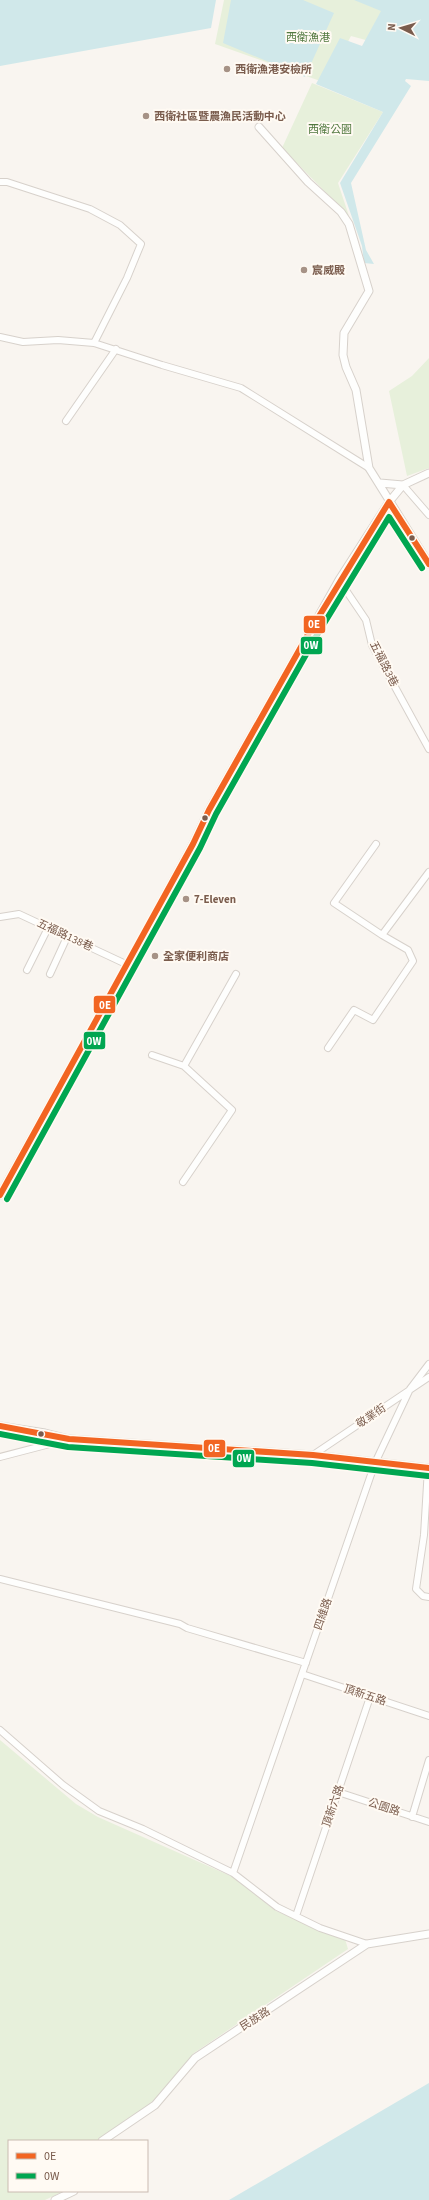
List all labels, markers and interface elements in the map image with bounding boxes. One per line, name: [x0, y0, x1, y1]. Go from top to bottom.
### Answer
north arrow: [381, 8, 421, 48]
text: N: [384, 23, 399, 31]
park label: 西衛漁港: [286, 30, 330, 45]
place label: 西衛漁港安檢所: [235, 62, 312, 77]
marker: 西衛漁港安檢所: [222, 64, 232, 74]
place label: 西衛社區暨農漁民活動中心: [154, 109, 286, 124]
marker: 西衛社區暨農漁民活動中心: [141, 111, 151, 121]
park label: 西衛公園: [308, 122, 352, 137]
place label: 宸威殿: [312, 263, 345, 278]
marker: 宸威殿: [299, 265, 309, 275]
unlabelled marker: [407, 533, 417, 543]
line badge: 0E: [303, 615, 326, 634]
text: 0E: [308, 617, 320, 632]
line badge: 0W: [300, 636, 323, 655]
text: 0W: [304, 638, 318, 653]
street label: 五福路3巷: [366, 639, 402, 689]
unlabelled marker: [200, 813, 210, 823]
place label: 7-Eleven: [194, 892, 236, 907]
marker: 7-Eleven: [181, 894, 191, 904]
street label: 五福路138巷: [34, 915, 96, 955]
place label: 全家便利商店: [163, 949, 229, 964]
marker: 全家便利商店: [150, 951, 160, 961]
line badge: 0E: [93, 995, 116, 1014]
text: 0E: [99, 998, 111, 1013]
line badge: 0W: [83, 1031, 106, 1050]
text: 0W: [87, 1034, 101, 1049]
street label: 敬業街: [353, 1401, 389, 1431]
unlabelled marker: [36, 1429, 46, 1439]
line badge: 0E: [203, 1439, 226, 1458]
text: 0E: [208, 1441, 220, 1456]
line badge: 0W: [232, 1449, 255, 1468]
text: 0W: [237, 1451, 251, 1466]
street label: 四維路: [311, 1596, 335, 1632]
street label: 頂新五路: [342, 1681, 388, 1709]
street label: 頂新六路: [319, 1783, 347, 1829]
street label: 公園路: [366, 1795, 402, 1819]
street label: 民族路: [237, 2004, 273, 2034]
legend: [8, 2140, 148, 2192]
text: 0E: [44, 2148, 56, 2165]
text: 0W: [44, 2168, 60, 2185]

